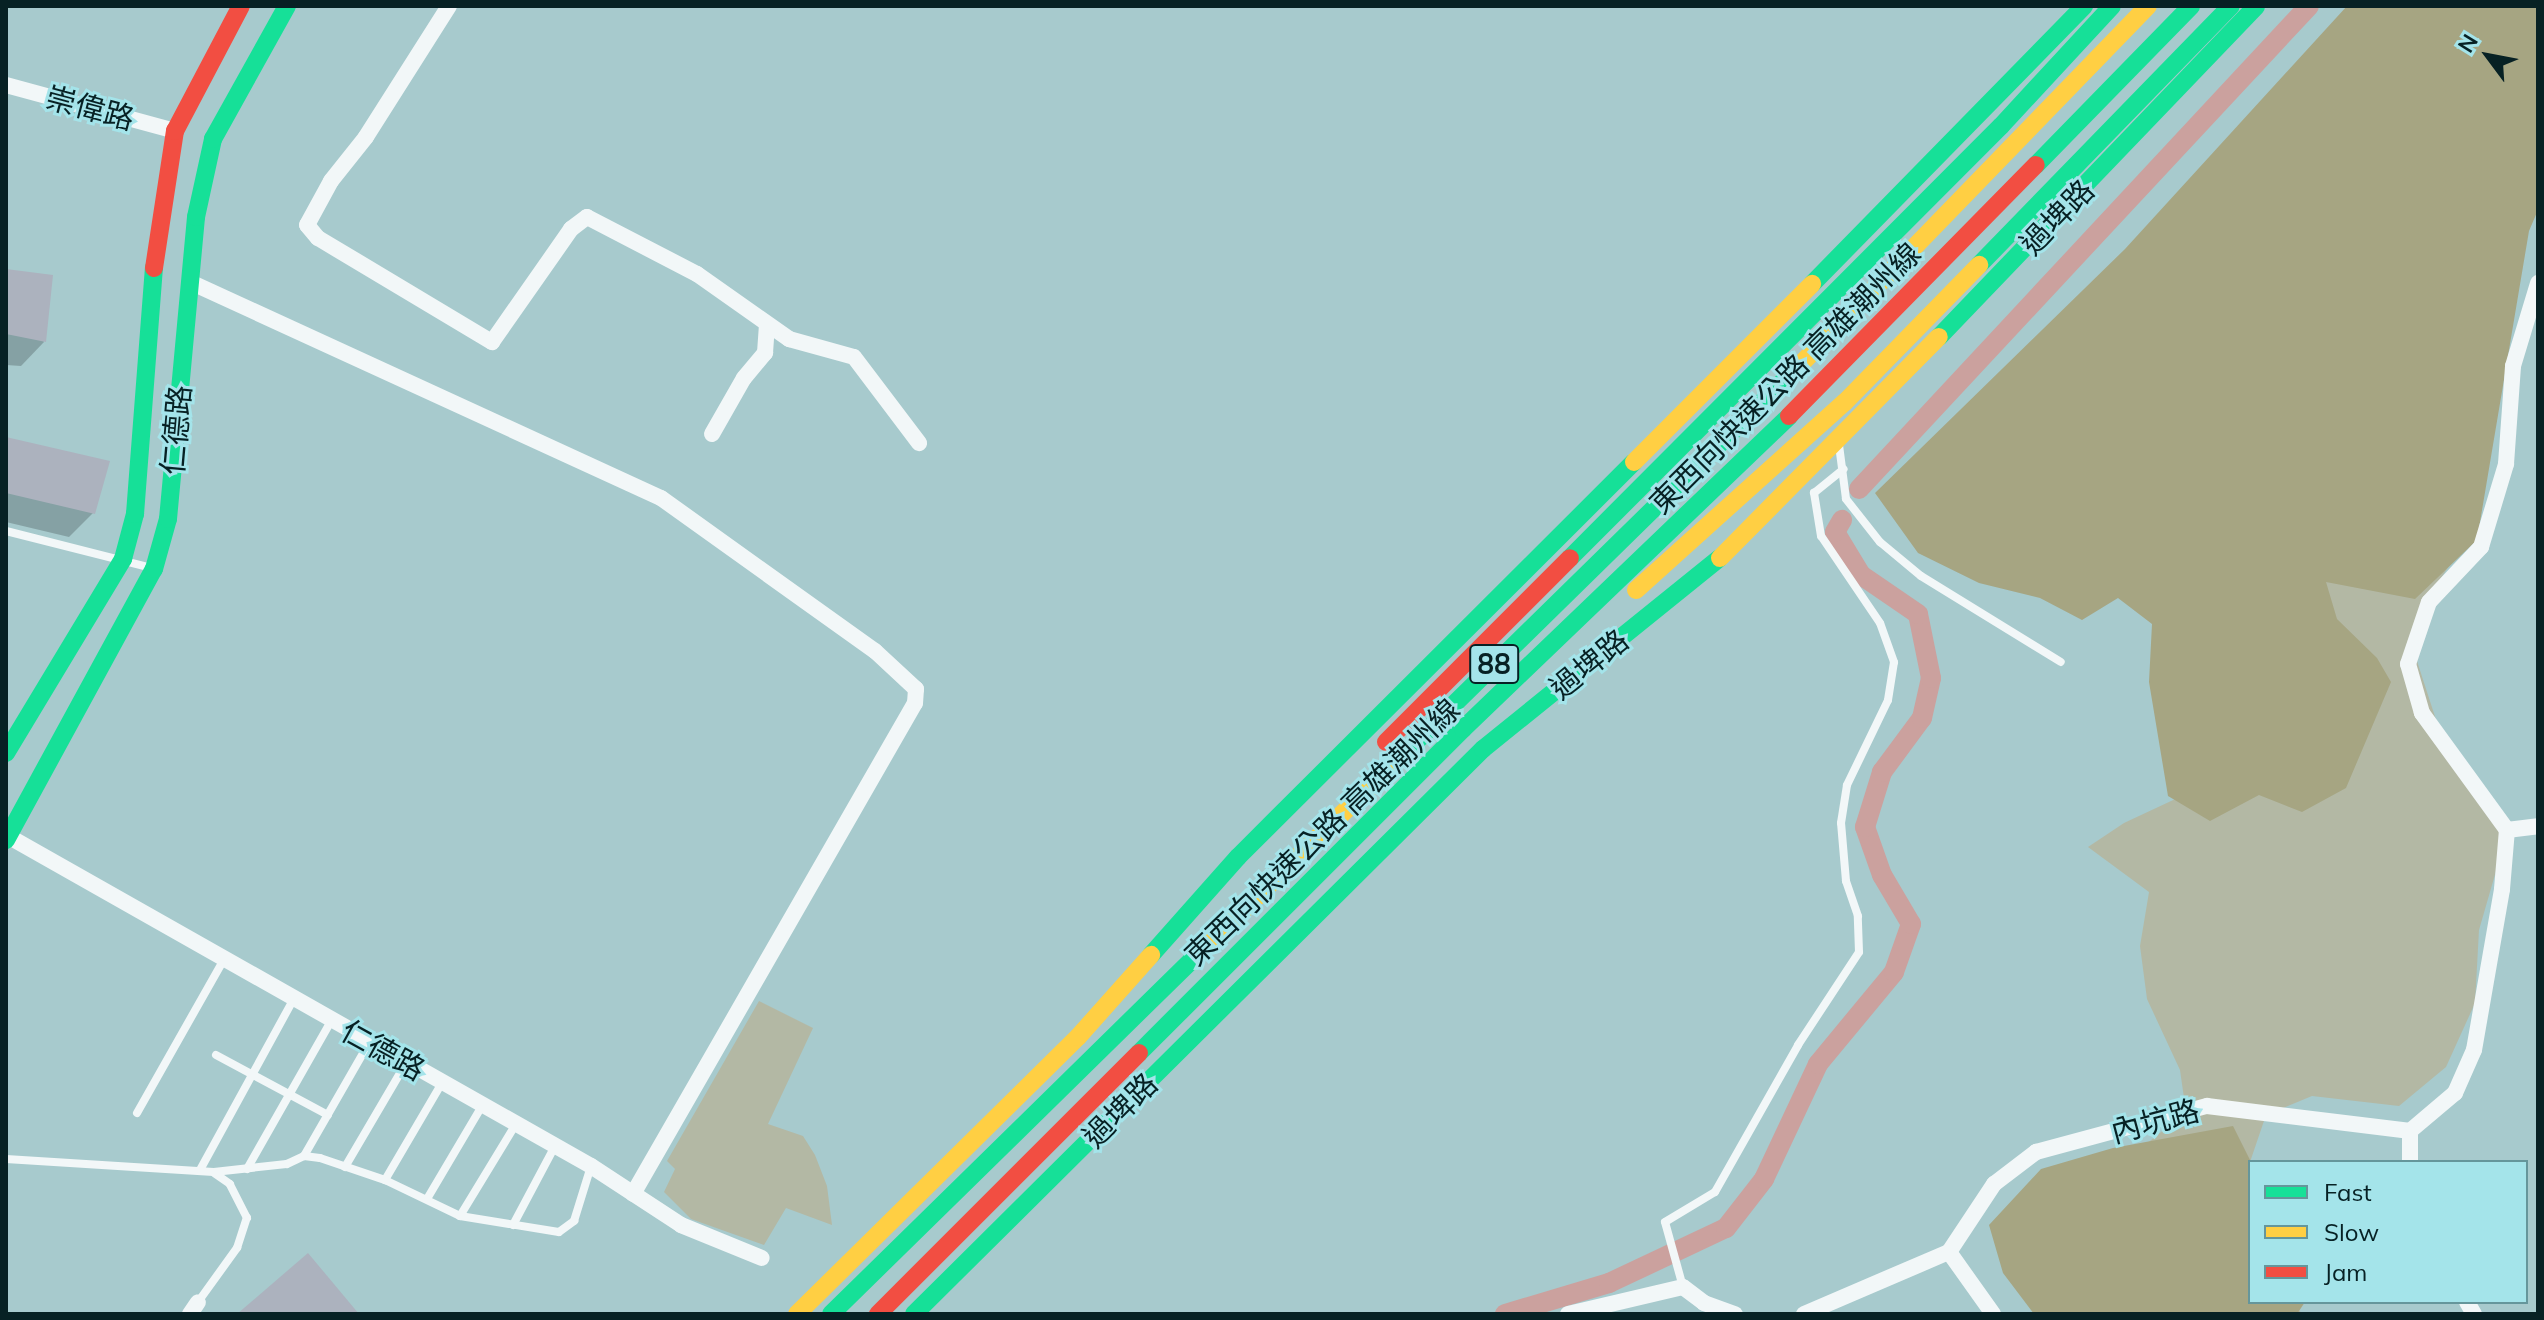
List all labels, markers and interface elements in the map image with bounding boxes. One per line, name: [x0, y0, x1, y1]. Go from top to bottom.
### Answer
north arrow: [2448, 16, 2528, 96]
text: N: [2451, 29, 2484, 58]
street label: 崇偉路: [42, 79, 138, 137]
street label: 過埤路: [2013, 172, 2101, 262]
street label: 東西向快速公路 高雄潮州線: [1642, 235, 1928, 521]
street label: 仁德路: [154, 384, 198, 476]
street label: 過埤路: [1543, 622, 1635, 706]
road number: 88: [1468, 640, 1520, 688]
street label: 東西向快速公路 高雄潮州線: [1177, 691, 1467, 973]
street label: 仁德路: [335, 1012, 431, 1088]
street label: 過埤路: [1075, 1065, 1165, 1155]
street label: 內坑路: [2107, 1092, 2203, 1150]
legend: [2248, 1160, 2528, 1304]
text: Fast: [2324, 1177, 2372, 1207]
text: Slow: [2324, 1217, 2379, 1247]
text: Jam: [2324, 1257, 2367, 1287]

